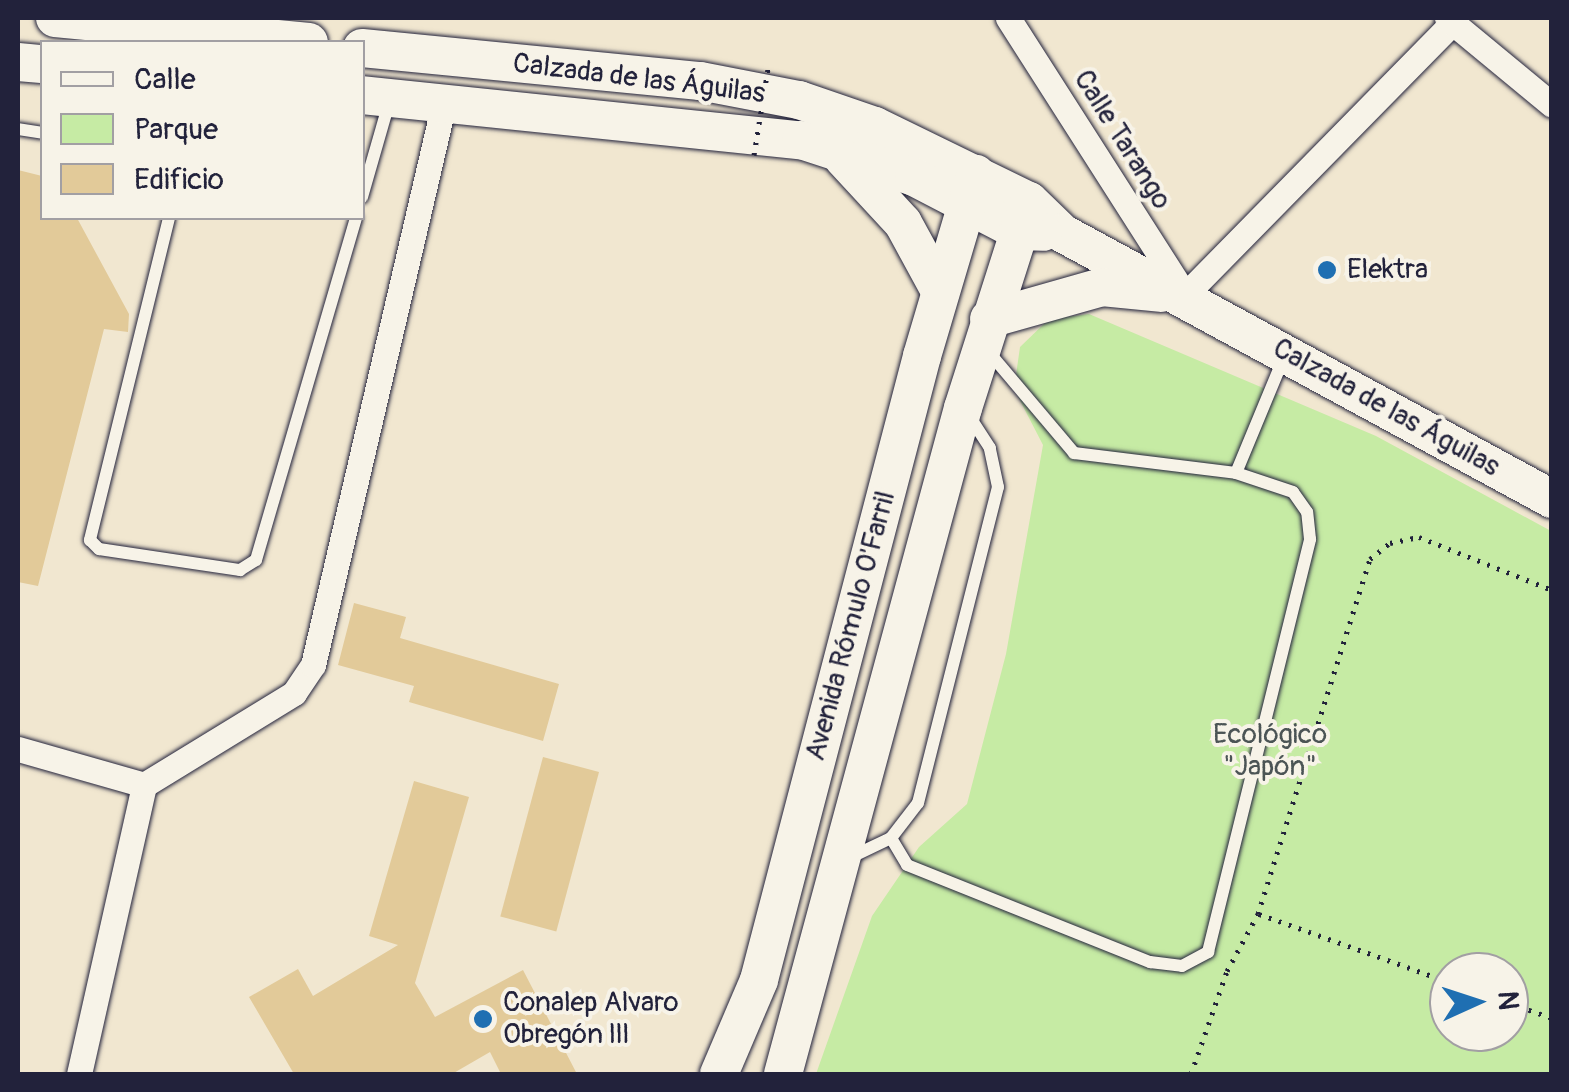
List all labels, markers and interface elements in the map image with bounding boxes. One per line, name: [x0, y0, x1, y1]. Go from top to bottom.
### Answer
legend: [40, 40, 365, 220]
street label: Calzada de las Águilas: [511, 47, 767, 111]
text: Calle: [134, 61, 196, 98]
street label: Calle Tarango: [1066, 64, 1178, 216]
text: Parque: [134, 111, 218, 148]
text: Edificio: [134, 161, 224, 198]
place label: Elektra: [1347, 253, 1428, 287]
marker: Elektra: [1316, 259, 1338, 281]
street label: Calzada de las Águilas: [1267, 332, 1505, 484]
street label: Avenida Rómulo O'Farril: [799, 488, 903, 764]
park label: Ecológico "Japón": [1213, 718, 1327, 784]
north arrow: [1429, 952, 1529, 1052]
place label: Conalep Alvaro Obregón lll: [503, 986, 679, 1052]
text: N: [1489, 990, 1525, 1011]
marker: Conalep Alvaro Obregón lll: [472, 1008, 494, 1030]

